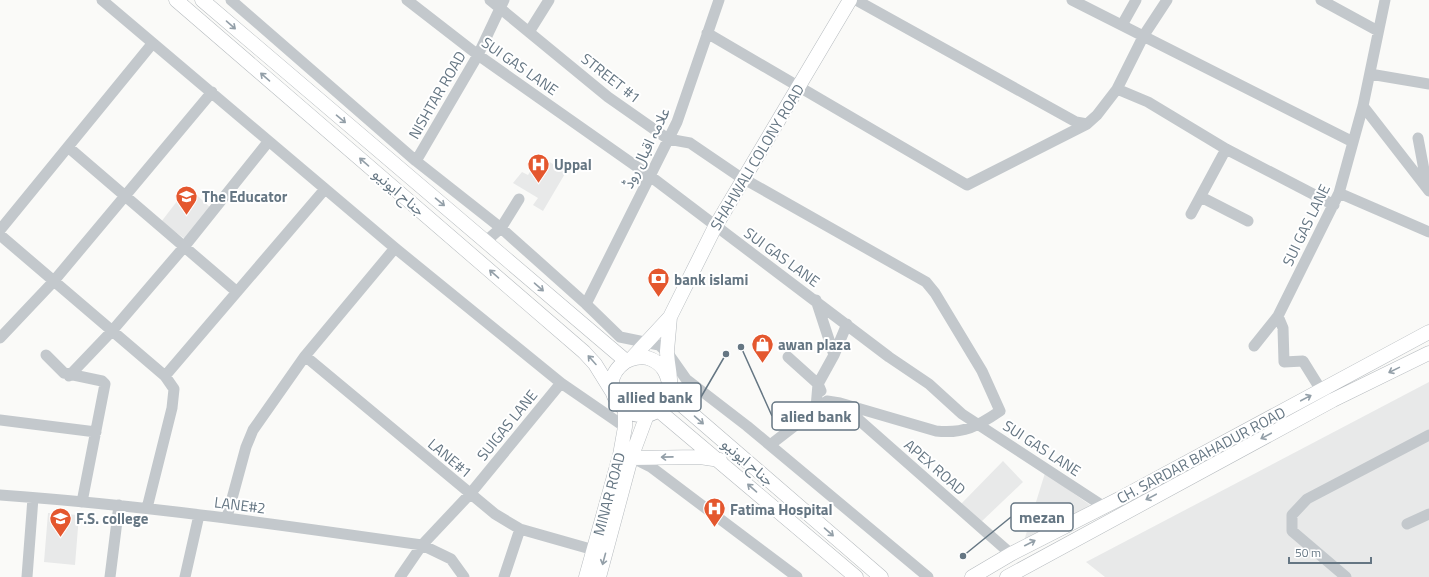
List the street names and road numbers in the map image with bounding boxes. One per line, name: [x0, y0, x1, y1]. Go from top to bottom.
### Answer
street label: SUI GAS LANE: [477, 31, 563, 101]
street label: NISHTAR ROAD: [402, 47, 472, 143]
street label: STREET #1: [576, 47, 646, 109]
street label: SHAHWALI COLONY ROAD: [704, 79, 810, 235]
street label: علامہ اقبال روڈ: [616, 103, 676, 192]
street label: جناح ایونیو: [367, 163, 430, 222]
street label: SUI GAS LANE: [1276, 180, 1336, 270]
street label: SUI GAS LANE: [739, 222, 825, 292]
street label: SUIGAS LANE: [471, 385, 543, 465]
street label: CH. SARDAR BAHADUR ROAD: [1112, 401, 1290, 509]
street label: SUI GAS LANE: [998, 414, 1086, 482]
street label: LANE#1: [423, 433, 477, 483]
street label: جناح ایونیو: [716, 433, 779, 492]
street label: APEX ROAD: [899, 434, 971, 500]
street label: MINAR ROAD: [587, 450, 631, 538]
street label: LANE#2: [213, 490, 267, 520]

